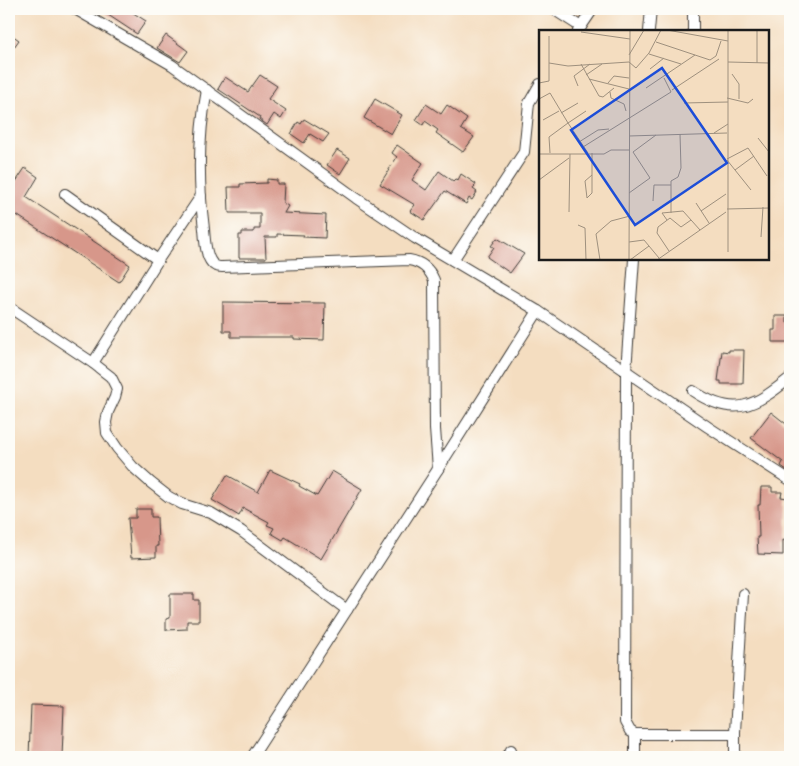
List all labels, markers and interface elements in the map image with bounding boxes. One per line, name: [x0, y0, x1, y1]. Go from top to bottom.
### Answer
inset map: [539, 30, 769, 260]

